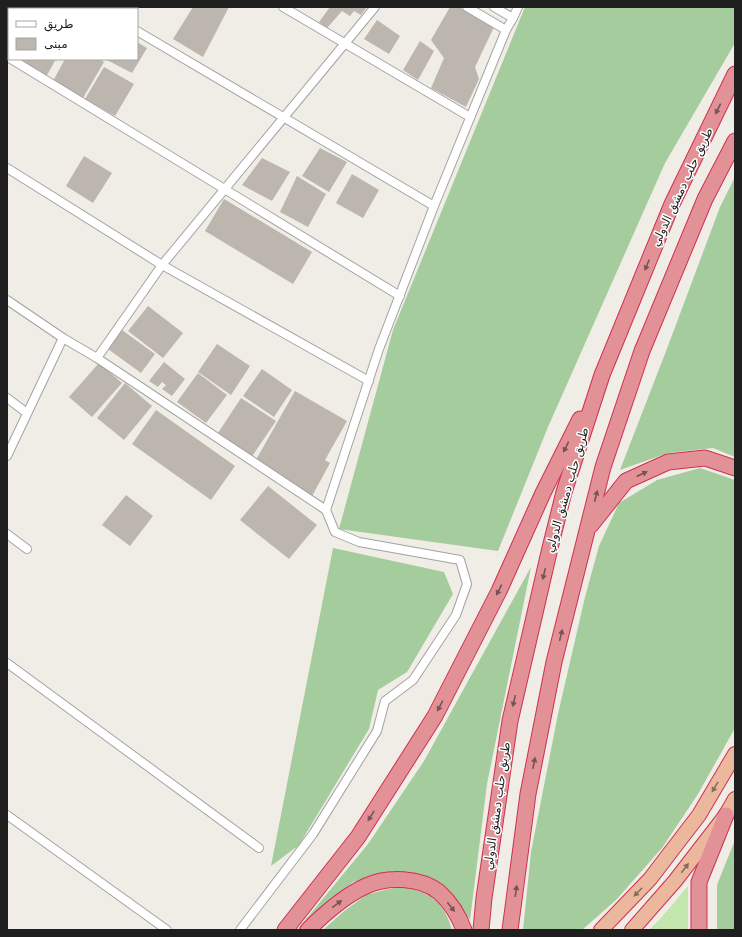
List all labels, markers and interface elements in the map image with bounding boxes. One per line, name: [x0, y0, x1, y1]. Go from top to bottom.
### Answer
legend: [8, 8, 138, 60]
text: طريق: [44, 17, 74, 32]
text: مبنى: [44, 37, 68, 51]
one-way arrow: [715, 103, 721, 114]
street label: طريق حلب دمشق الدولي: [648, 125, 717, 249]
one-way arrow: [644, 260, 650, 271]
street label: طريق حلب دمشق الدولي: [542, 426, 593, 554]
one-way arrow: [563, 442, 569, 453]
one-way arrow: [637, 471, 648, 477]
one-way arrow: [593, 490, 599, 502]
one-way arrow: [540, 568, 546, 580]
one-way arrow: [496, 585, 502, 596]
one-way arrow: [558, 629, 564, 642]
one-way arrow: [511, 694, 517, 707]
one-way arrow: [437, 700, 443, 712]
street label: طريق حلب دمشق الدولي: [481, 741, 514, 871]
one-way arrow: [532, 757, 538, 769]
one-way arrow: [711, 782, 719, 792]
one-way arrow: [367, 811, 375, 821]
one-way arrow: [680, 863, 689, 874]
one-way arrow: [512, 885, 519, 897]
one-way arrow: [633, 887, 643, 897]
one-way arrow: [332, 900, 342, 908]
one-way arrow: [447, 902, 455, 913]

